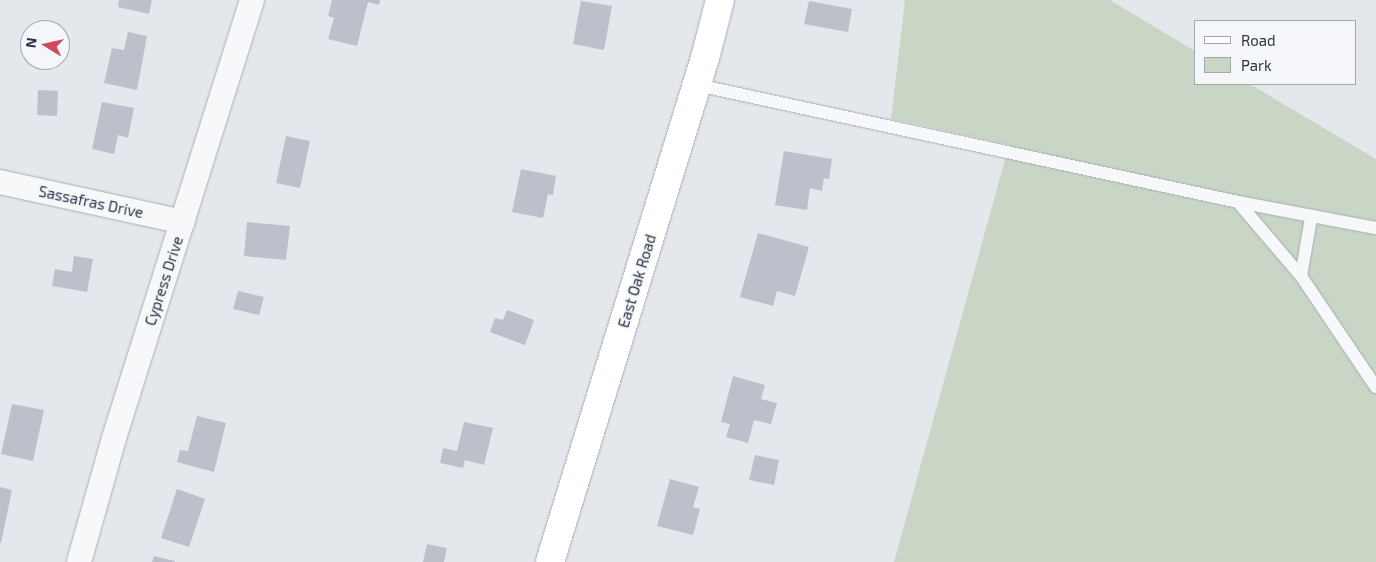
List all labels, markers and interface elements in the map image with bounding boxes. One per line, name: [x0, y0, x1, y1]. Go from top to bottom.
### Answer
north arrow: [20, 20, 70, 70]
legend: [1194, 20, 1356, 85]
text: Road: [1241, 31, 1276, 49]
text: N: [21, 36, 40, 49]
text: Park: [1241, 56, 1272, 74]
street label: Sassafras Drive: [37, 182, 145, 222]
street label: East Oak Road: [614, 232, 660, 330]
street label: Cypress Drive: [141, 234, 187, 328]

